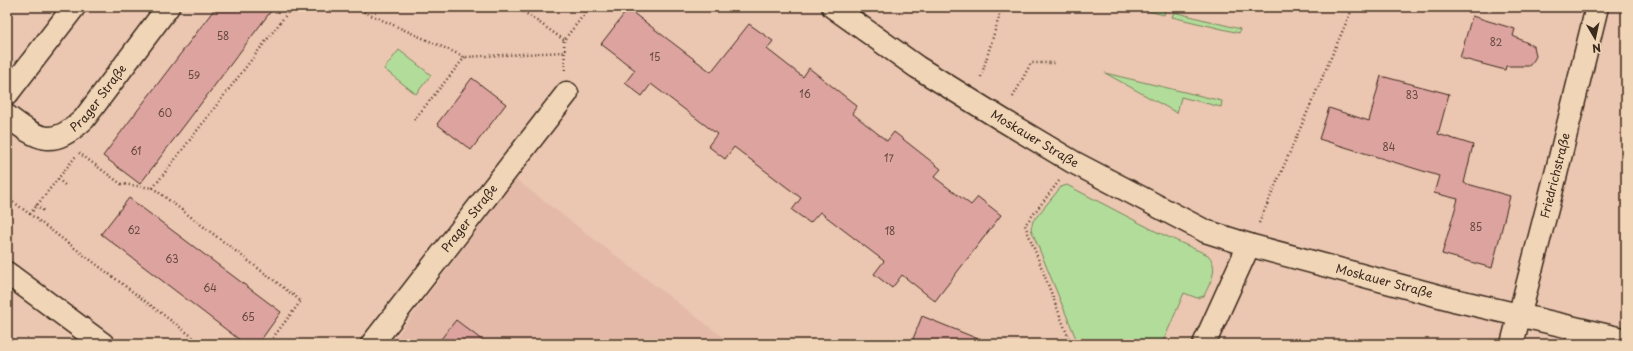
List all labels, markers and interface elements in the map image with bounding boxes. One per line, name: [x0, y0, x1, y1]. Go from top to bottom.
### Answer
north arrow: [1575, 18, 1615, 58]
house number: 58: [217, 28, 229, 43]
house number: 82: [1490, 34, 1502, 49]
text: N: [1591, 39, 1602, 57]
house number: 15: [650, 49, 660, 64]
street label: Prager Straße: [66, 60, 130, 136]
house number: 59: [188, 67, 200, 82]
house number: 16: [799, 86, 811, 101]
house number: 83: [1406, 87, 1418, 102]
house number: 60: [158, 105, 172, 120]
street label: Moskauer Straße: [988, 105, 1082, 171]
street label: Friedrichstraße: [1535, 131, 1574, 220]
house number: 84: [1383, 139, 1396, 154]
house number: 61: [130, 143, 142, 158]
house number: 17: [884, 150, 895, 165]
street label: Prager Straße: [436, 180, 501, 256]
house number: 85: [1470, 219, 1482, 234]
house number: 62: [127, 222, 141, 237]
house number: 18: [885, 223, 895, 238]
house number: 63: [165, 251, 179, 266]
street label: Moskauer Straße: [1334, 259, 1435, 302]
house number: 64: [203, 280, 217, 295]
house number: 65: [241, 309, 255, 324]

